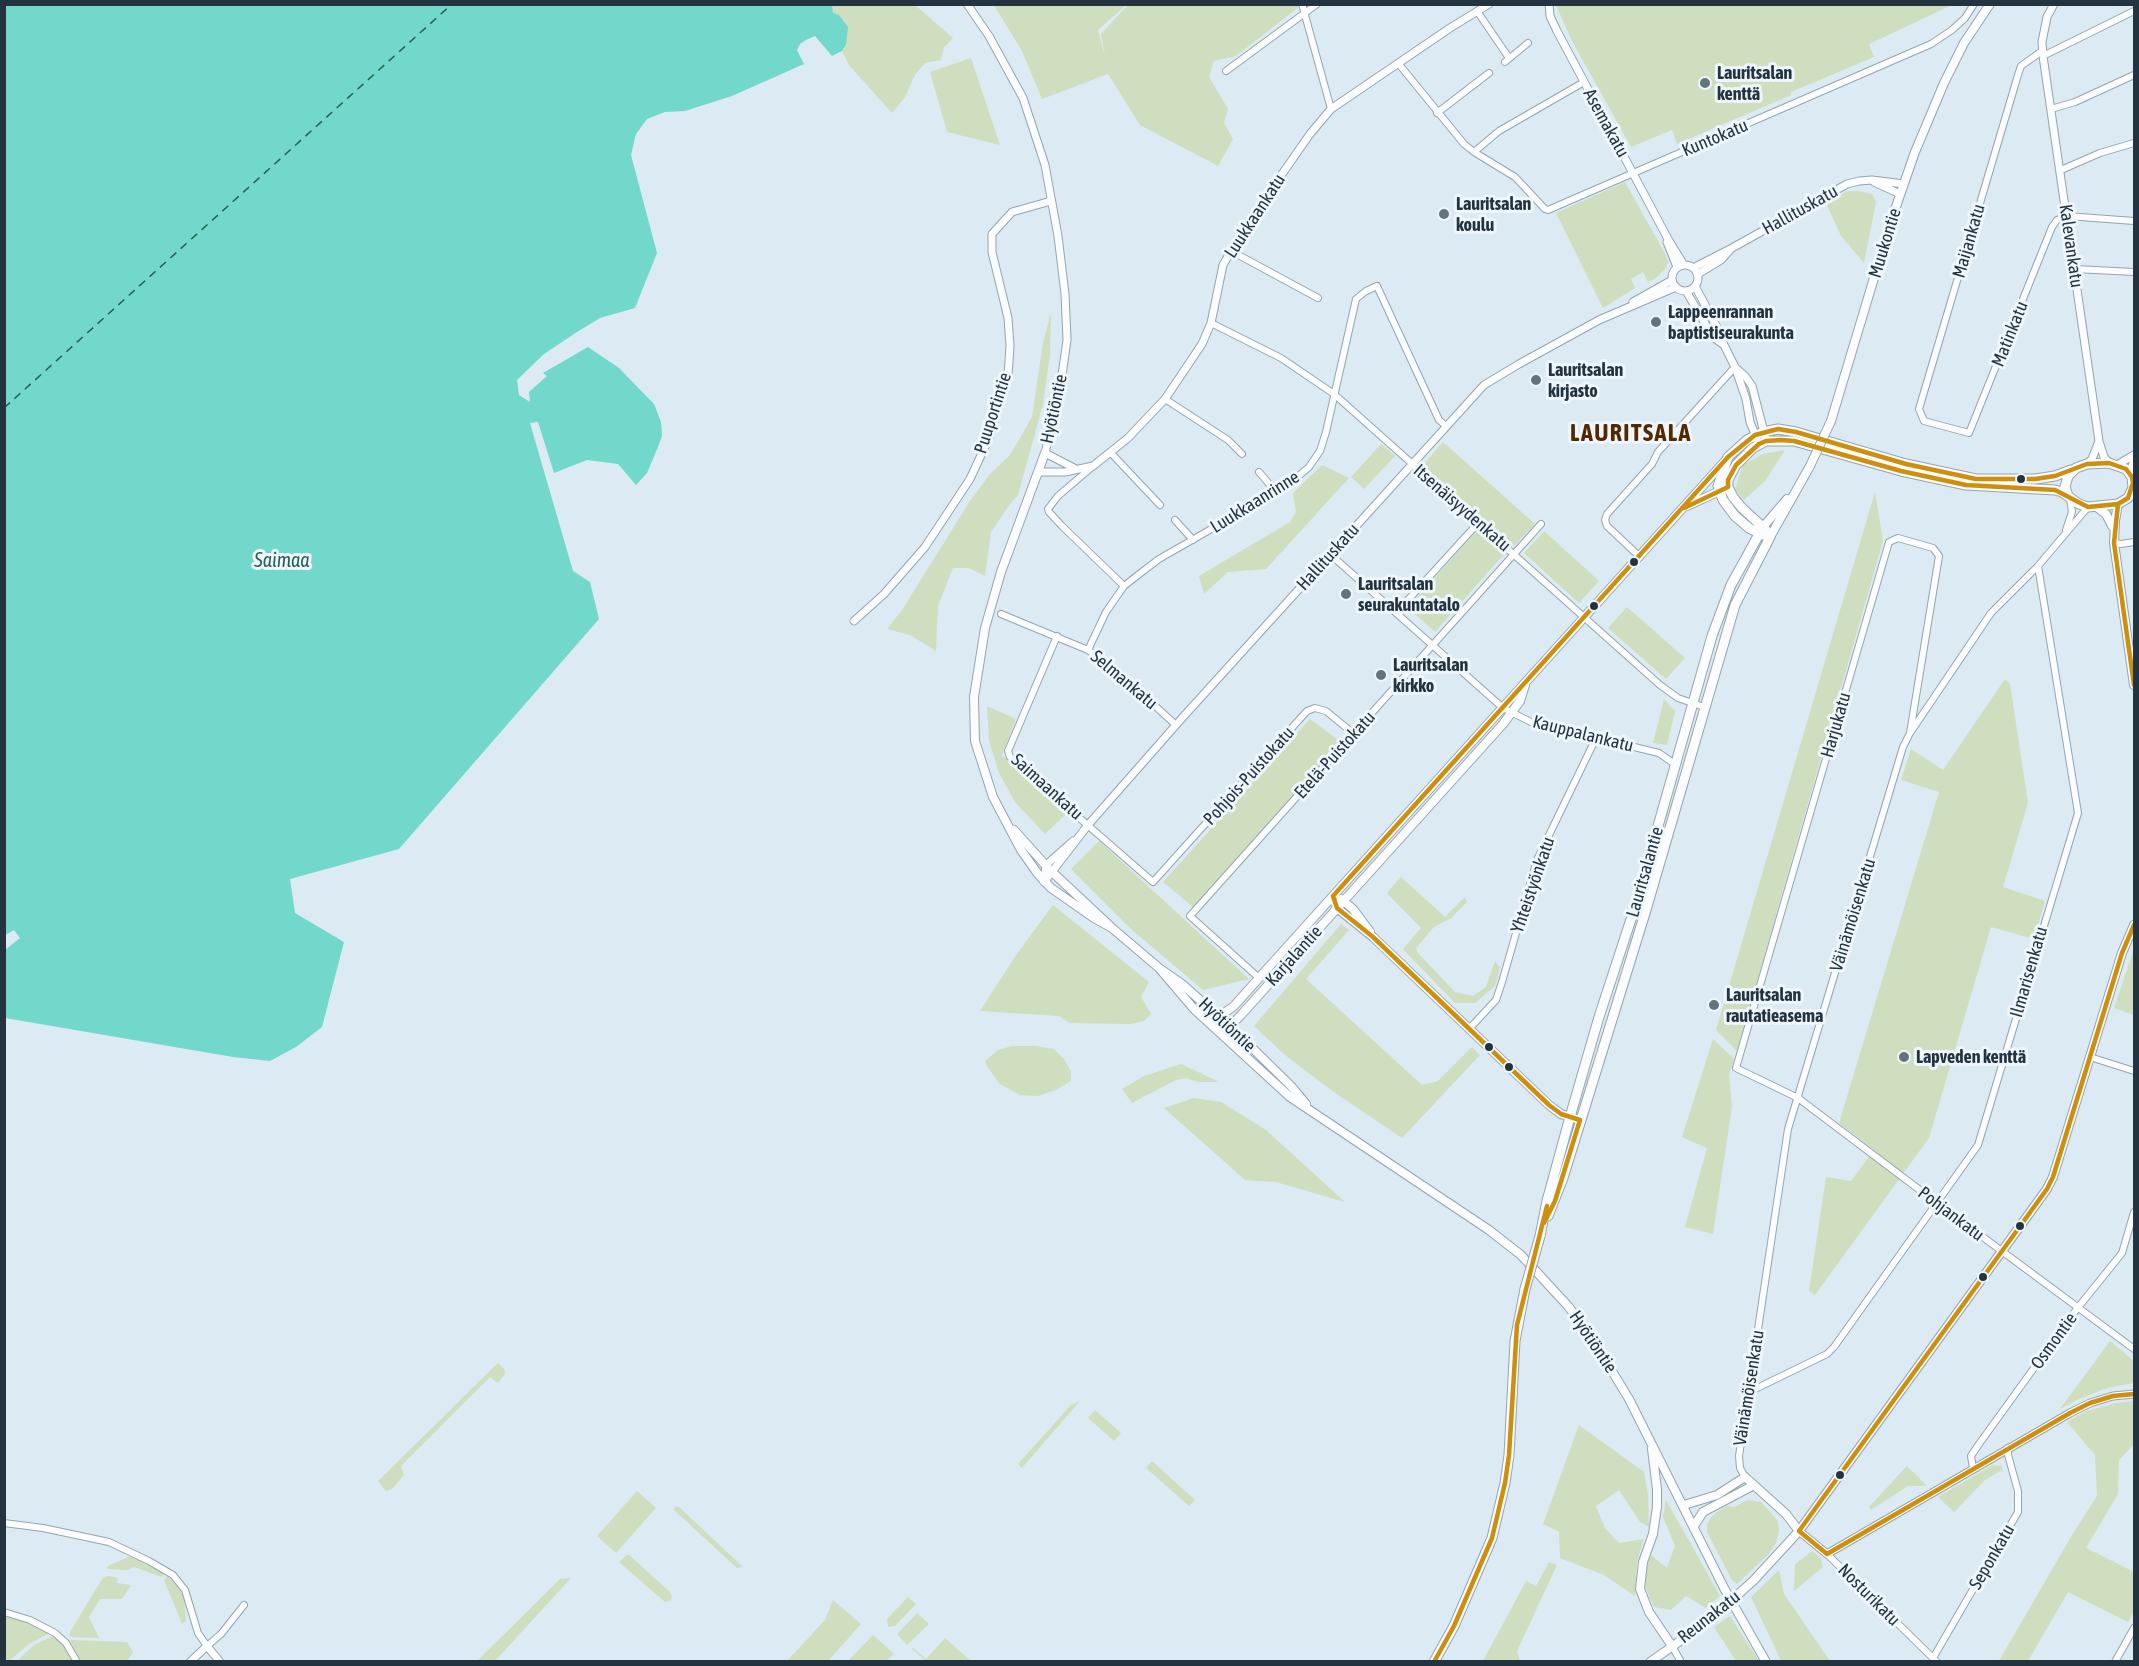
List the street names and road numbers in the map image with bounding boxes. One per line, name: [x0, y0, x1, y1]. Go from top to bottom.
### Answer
street label: Asemakatu: [1578, 85, 1634, 161]
street label: Kuntokatu: [1679, 114, 1751, 162]
street label: Luukkaankatu: [1220, 170, 1290, 262]
street label: Hallituskatu: [1759, 180, 1841, 240]
street label: Maijankatu: [1948, 202, 1990, 280]
street label: Kalevankatu: [2054, 203, 2088, 289]
street label: Muukontie: [1864, 206, 1906, 280]
street label: Matinkatu: [1987, 298, 2033, 370]
street label: Puuportintie: [970, 370, 1016, 456]
street label: Hyötiöntie: [1036, 372, 1072, 446]
street label: Itsenäisyydenkatu: [1409, 460, 1515, 556]
street label: Luukkaanrinne: [1207, 466, 1303, 538]
street label: Hallituskatu: [1292, 519, 1364, 595]
street label: Selmankatu: [1086, 646, 1162, 714]
street label: Harjukatu: [1816, 690, 1856, 760]
street label: Etelä-Puistokatu: [1290, 707, 1380, 803]
street label: Kauppalankatu: [1530, 711, 1636, 757]
street label: Pohjois-Puistokatu: [1199, 722, 1299, 830]
street label: Saimaankatu: [1007, 749, 1087, 825]
street label: Lauritsalantie: [1622, 824, 1668, 920]
street label: Yhteistyönkatu: [1506, 834, 1560, 936]
street label: Väinämöisenkatu: [1826, 856, 1880, 974]
street label: Karjalantie: [1261, 921, 1327, 991]
street label: Ilmarisenkatu: [2006, 924, 2052, 1020]
street label: Hyötiöntie: [1194, 993, 1260, 1057]
street label: Pohjankatu: [1914, 1182, 1988, 1246]
street label: Hyötiöntie: [1564, 1307, 1622, 1377]
street label: Osmontie: [2026, 1309, 2082, 1373]
street label: Väinämöisenkatu: [1729, 1329, 1769, 1447]
street label: Seponkatu: [1965, 1521, 2019, 1593]
street label: Nosturikatu: [1833, 1559, 1905, 1631]
street label: Reunakatu: [1674, 1586, 1744, 1648]

